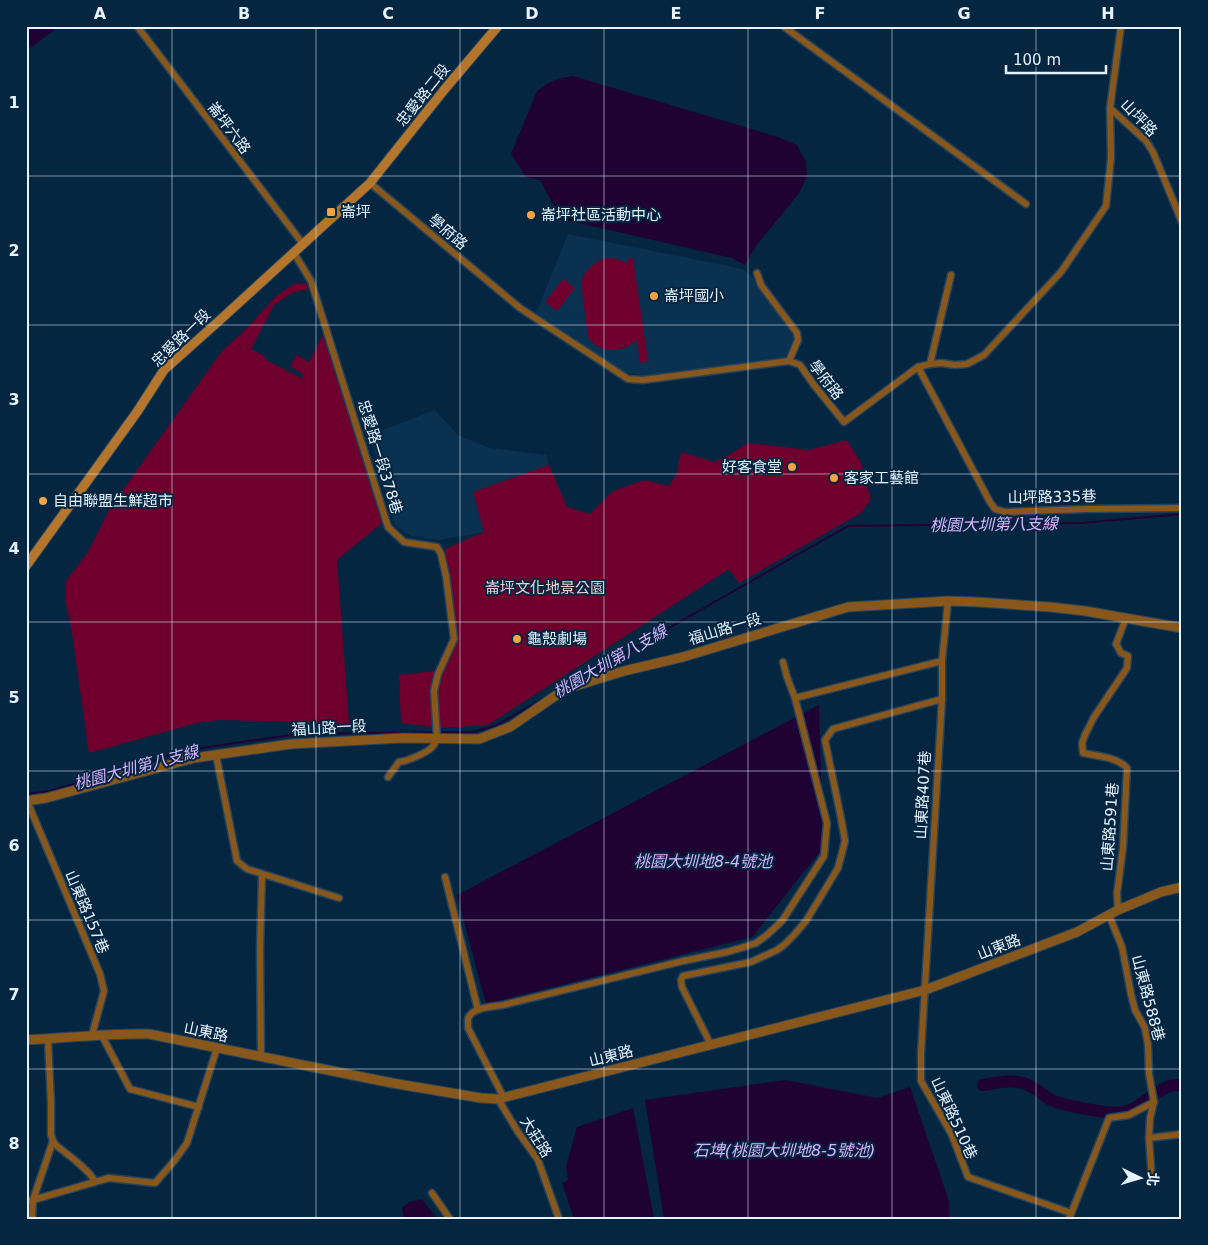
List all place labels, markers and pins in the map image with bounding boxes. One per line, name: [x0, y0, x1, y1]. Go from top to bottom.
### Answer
place label: 崙坪: [341, 203, 371, 221]
marker: 崙坪: [325, 206, 337, 218]
place label: 崙坪社區活動中心: [541, 206, 661, 224]
marker: 崙坪社區活動中心: [525, 209, 537, 221]
place label: 崙坪國小: [664, 287, 724, 305]
marker: 崙坪國小: [648, 290, 660, 302]
place label: 好客食堂: [722, 458, 782, 476]
marker: 好客食堂: [786, 461, 798, 473]
place label: 客家工藝館: [844, 469, 919, 487]
marker: 客家工藝館: [828, 472, 840, 484]
place label: 自由聯盟生鮮超市: [53, 492, 173, 510]
marker: 自由聯盟生鮮超市: [37, 495, 49, 507]
place label: 龜殼劇場: [527, 630, 587, 648]
marker: 龜殼劇場: [511, 633, 523, 645]

